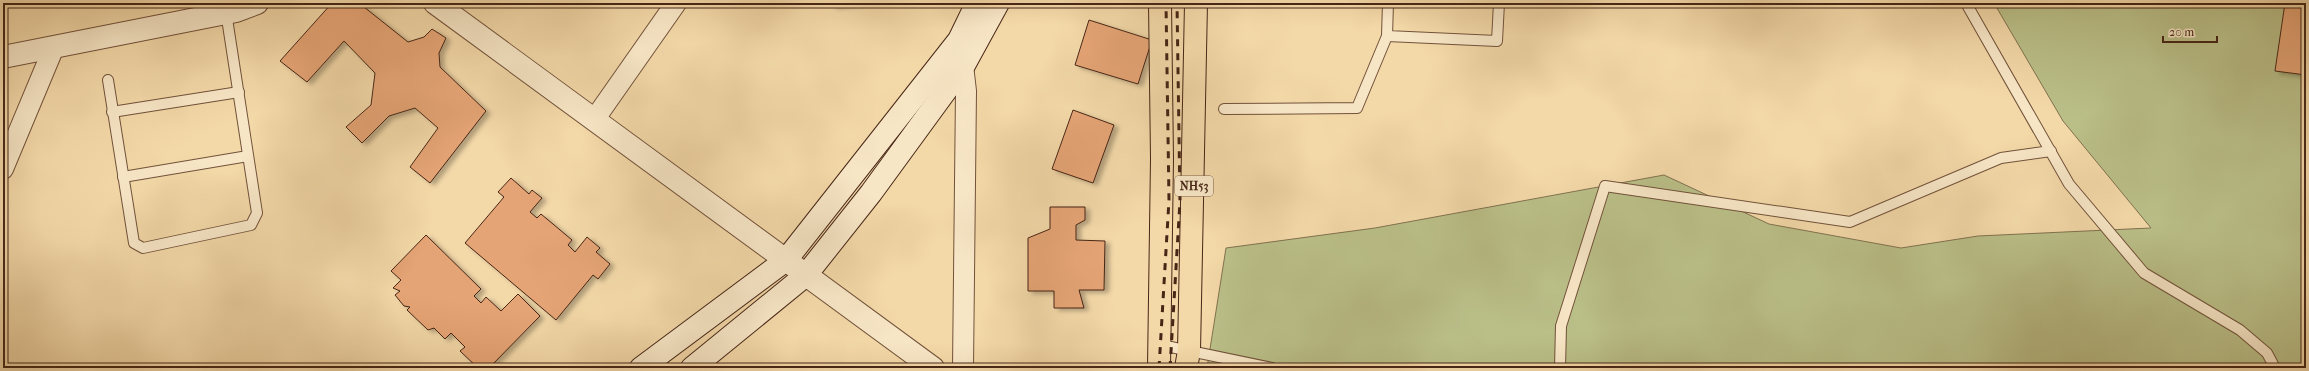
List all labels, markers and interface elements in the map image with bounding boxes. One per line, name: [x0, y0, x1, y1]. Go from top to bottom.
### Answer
scale bar: [2163, 18, 2217, 44]
text: 20 m: [2169, 25, 2194, 39]
road number: NH53: [1175, 176, 1213, 196]

